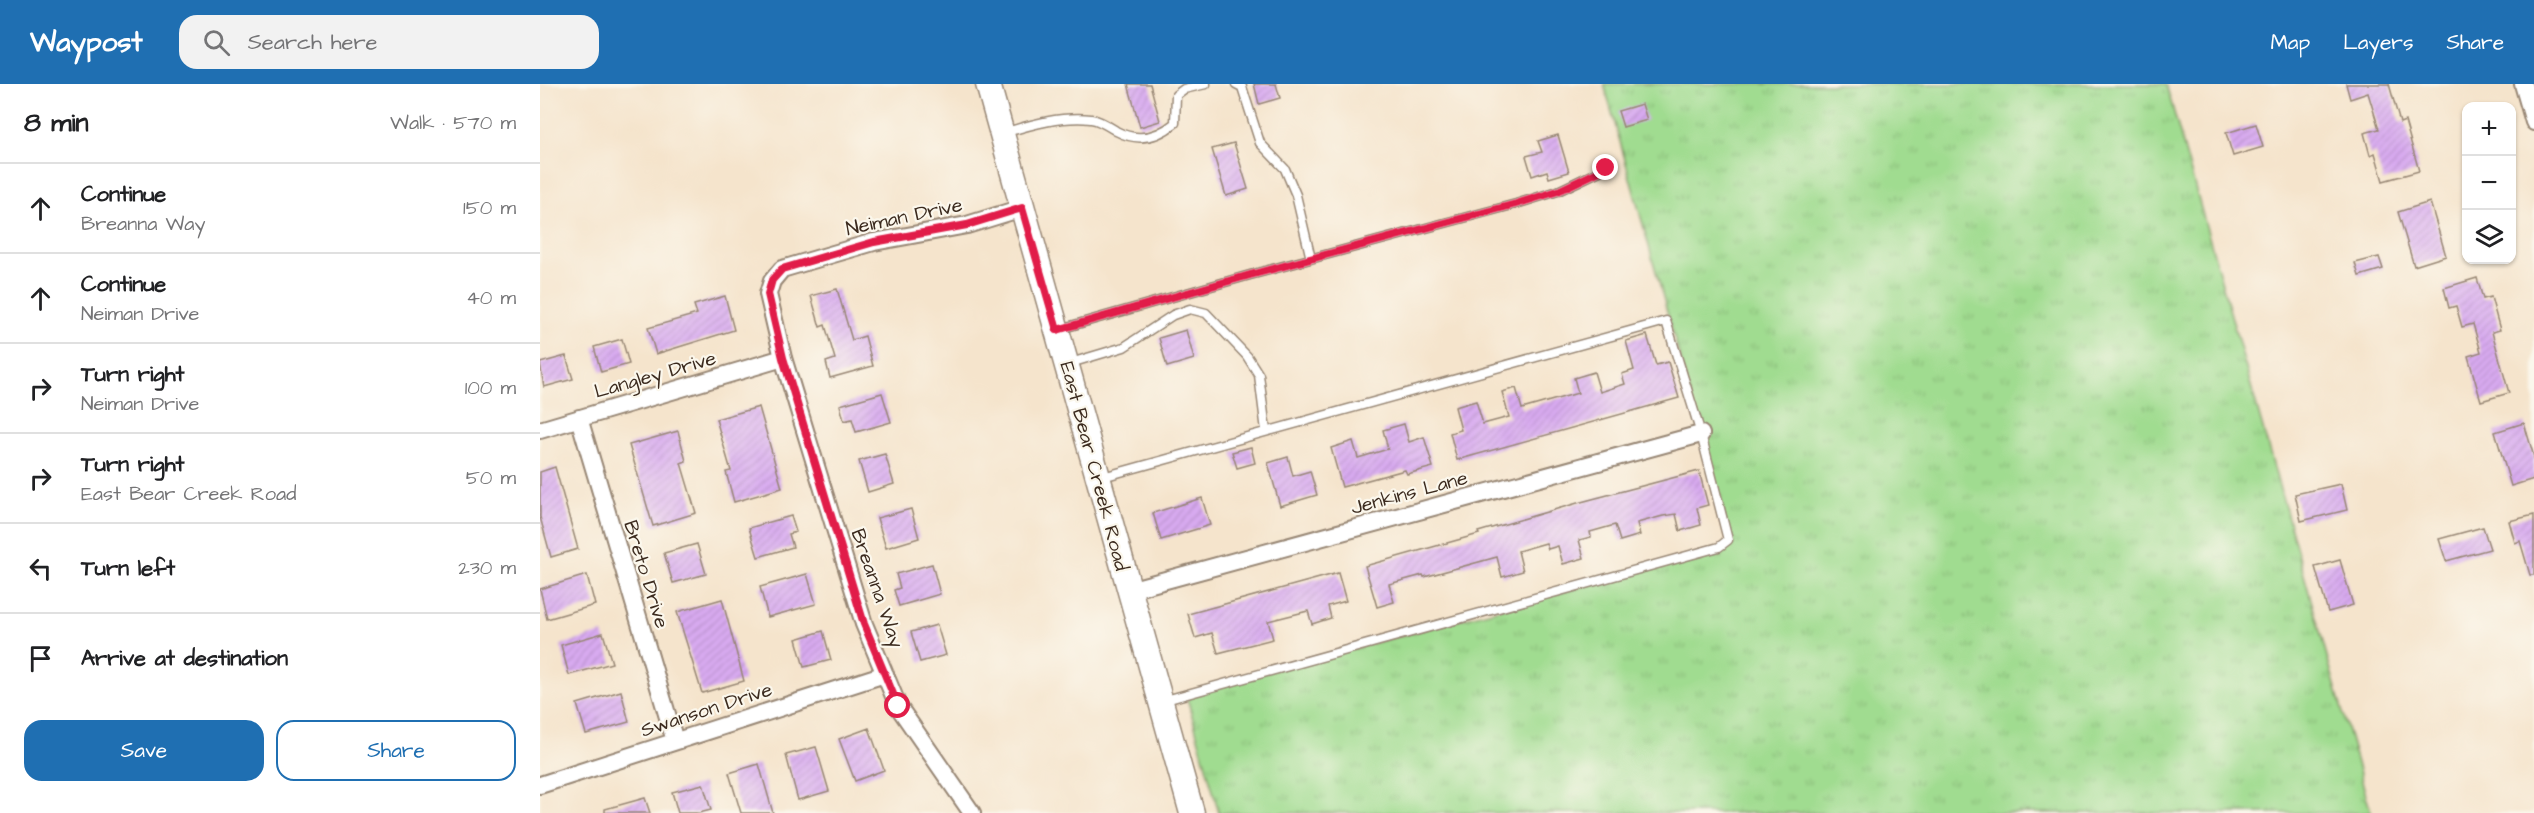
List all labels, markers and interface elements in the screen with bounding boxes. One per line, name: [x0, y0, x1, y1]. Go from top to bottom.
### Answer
search box: [179, 15, 599, 69]
text: Waypost: [30, 23, 143, 62]
icon: search: [200, 26, 233, 59]
text: Search here: [248, 27, 378, 58]
text: Map: [2270, 28, 2310, 57]
text: Layers: [2343, 28, 2413, 57]
text: Share: [2446, 28, 2504, 57]
map controls: [2462, 102, 2516, 264]
button: +: [2462, 102, 2516, 156]
text: 8 min: [24, 105, 88, 141]
text: Walk · 570 m: [390, 109, 516, 137]
route end: [1592, 154, 1618, 180]
button: −: [2462, 156, 2516, 210]
text: Continue: [81, 179, 166, 210]
street label: Neiman Drive: [843, 191, 965, 243]
icon: ahead: [24, 192, 57, 225]
text: 150 m: [463, 194, 516, 222]
text: Breanna Way: [81, 210, 205, 238]
button: layers: [2462, 210, 2516, 264]
text: Continue: [81, 269, 166, 300]
icon: ahead: [24, 282, 57, 315]
text: 40 m: [466, 284, 516, 312]
text: Neiman Drive: [81, 300, 199, 328]
street label: Langley Drive: [591, 344, 720, 407]
text: Turn right: [81, 359, 184, 390]
street label: East Bear Creek Road: [1053, 359, 1135, 574]
icon: right: [24, 372, 57, 405]
text: 100 m: [465, 374, 516, 402]
text: Neiman Drive: [81, 390, 199, 418]
text: Turn right: [81, 449, 184, 480]
icon: right: [24, 462, 57, 495]
text: 50 m: [466, 464, 516, 492]
street label: Jenkins Lane: [1348, 464, 1471, 522]
text: East Bear Creek Road: [81, 480, 296, 508]
street label: Breto Drive: [616, 517, 676, 632]
street label: Breanna Way: [843, 525, 911, 652]
icon: left: [24, 552, 57, 585]
text: Turn left: [81, 553, 175, 584]
text: 230 m: [458, 554, 516, 582]
icon: arrive: [24, 642, 57, 675]
text: Arrive at destination: [81, 643, 288, 674]
street label: Swanson Drive: [637, 675, 776, 744]
route start: [884, 692, 910, 718]
button: Save: [24, 720, 264, 781]
button: Share: [276, 720, 516, 781]

